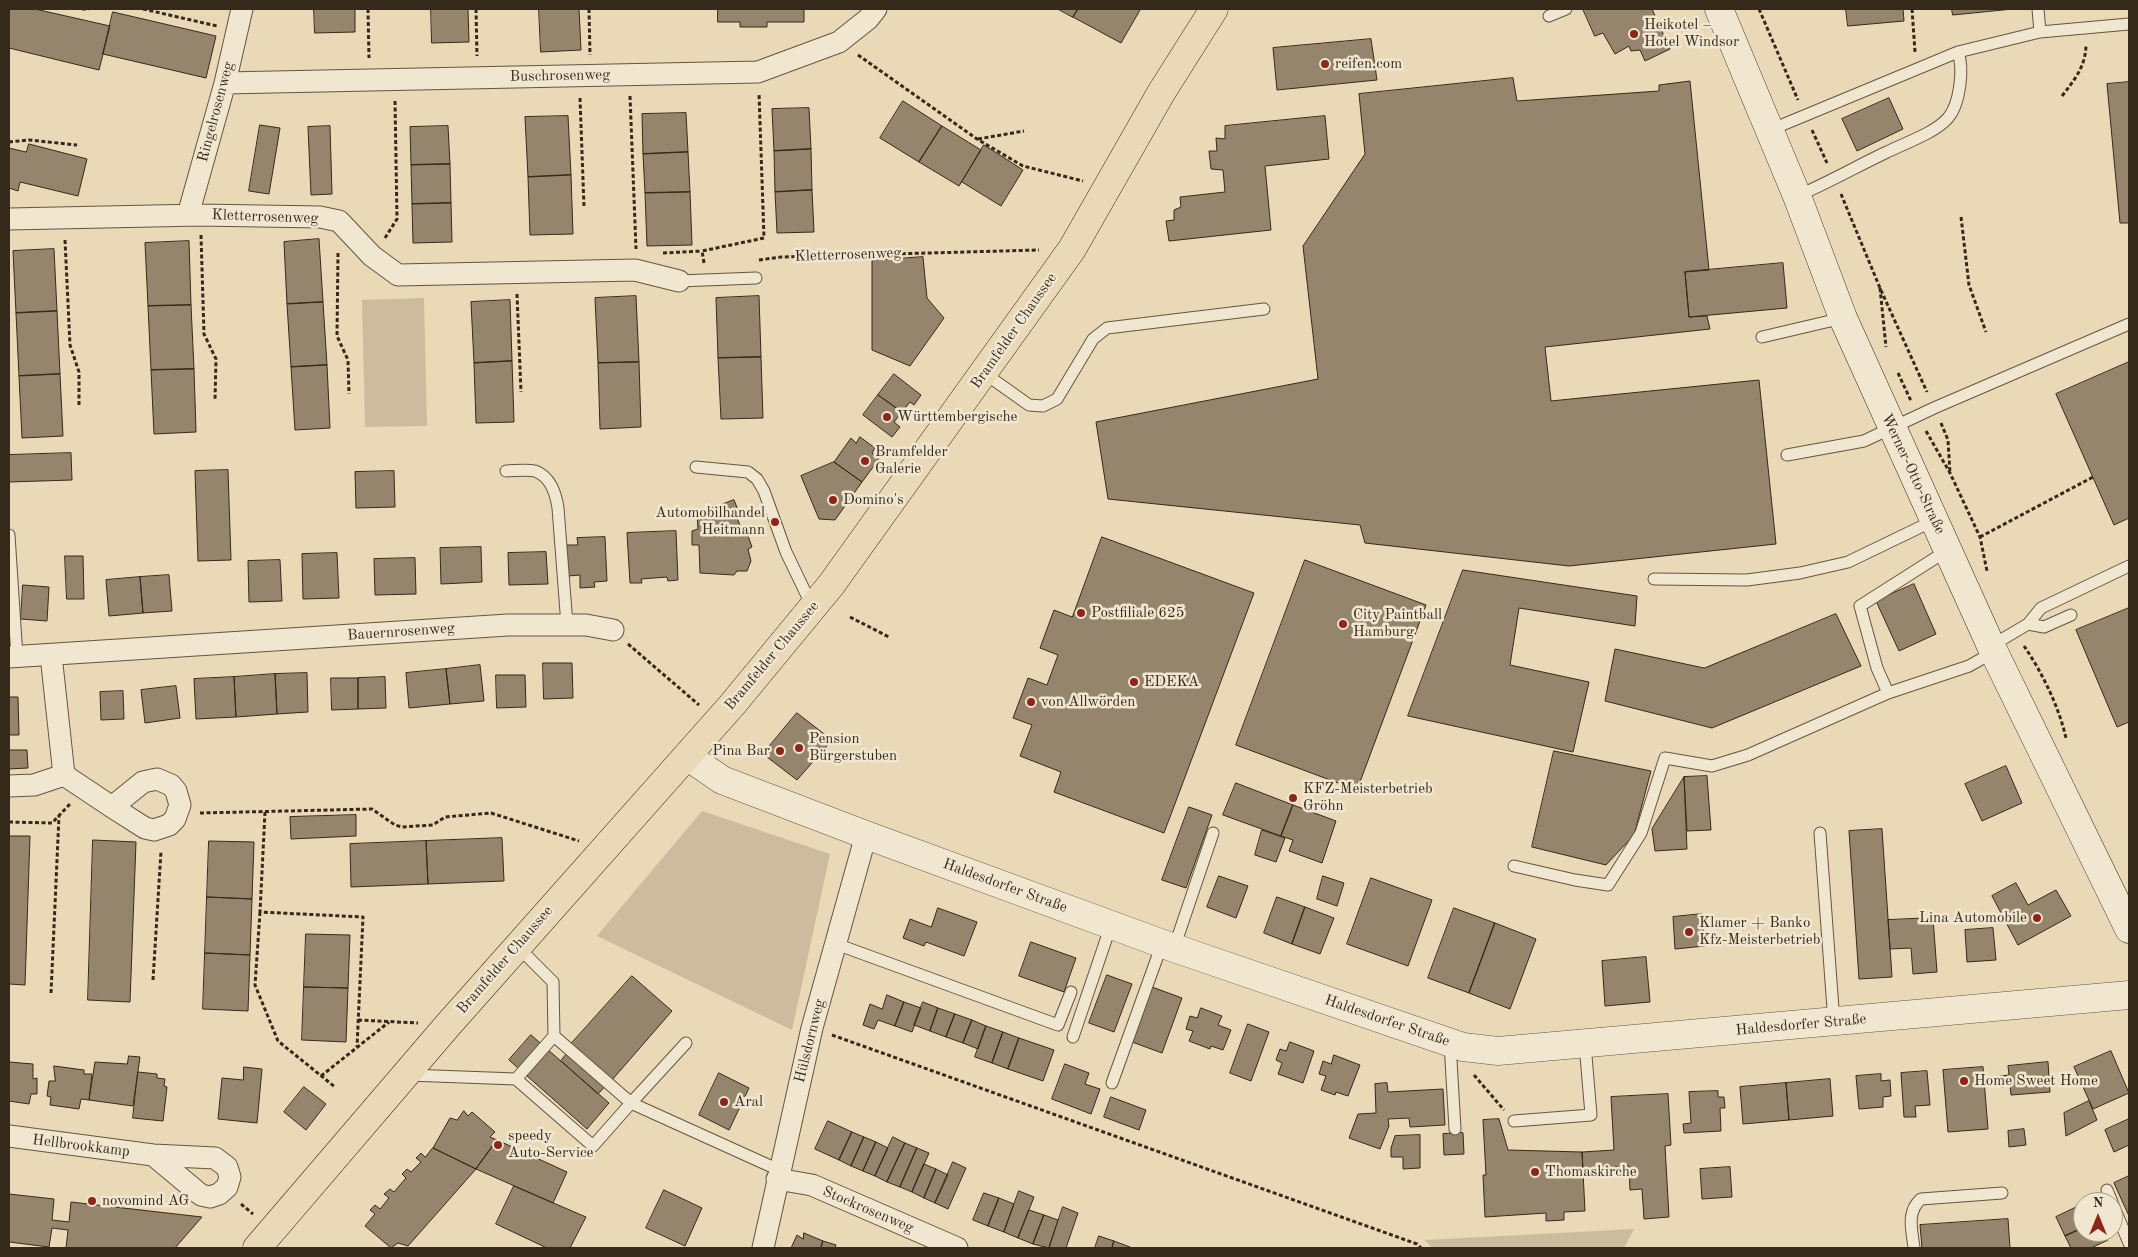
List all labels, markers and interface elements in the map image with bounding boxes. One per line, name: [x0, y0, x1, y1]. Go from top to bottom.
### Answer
place label: Heikotel – Hotel Windsor: [1644, 16, 1739, 51]
marker: Heikotel – Hotel Windsor: [1628, 28, 1640, 40]
place label: reifen.com: [1335, 55, 1402, 73]
marker: reifen.com: [1319, 58, 1331, 70]
street label: Ringelrosenweg: [194, 60, 238, 164]
street label: Buschrosenweg: [510, 66, 610, 86]
street label: Kletterrosenweg: [211, 206, 319, 228]
street label: Kletterrosenweg: [794, 244, 902, 266]
street label: Bramfelder Chaussee: [967, 270, 1061, 392]
place label: Württembergische: [897, 408, 1017, 426]
marker: Württembergische: [881, 411, 893, 423]
street label: Werner-Otto-Straße: [1877, 411, 1949, 537]
place label: Bramfelder Galerie: [875, 443, 948, 478]
marker: Bramfelder Galerie: [859, 455, 871, 467]
place label: Domino's: [843, 491, 904, 509]
marker: Domino's: [827, 494, 839, 506]
place label: Automobilhandel Heitmann: [655, 504, 765, 539]
marker: Automobilhandel Heitmann: [769, 516, 781, 528]
street label: Bramfelder Chaussee: [721, 598, 823, 714]
place label: Postfiliale 625: [1091, 604, 1184, 622]
place label: City Paintball Hamburg: [1353, 606, 1442, 641]
marker: Postfiliale 625: [1075, 607, 1087, 619]
marker: City Paintball Hamburg: [1337, 618, 1349, 630]
street label: Bauernrosenweg: [347, 619, 455, 645]
place label: EDEKA: [1144, 673, 1199, 691]
marker: EDEKA: [1128, 676, 1140, 688]
place label: von Allwörden: [1041, 693, 1135, 711]
marker: von Allwörden: [1025, 696, 1037, 708]
place label: Pension Bürgerstuben: [809, 730, 897, 765]
place label: Pina Bar: [712, 742, 770, 760]
marker: Pension Bürgerstuben: [793, 742, 805, 754]
marker: Pina Bar: [774, 745, 786, 757]
place label: KFZ-Meisterbetrieb Gröhn: [1303, 780, 1433, 815]
marker: KFZ-Meisterbetrieb Gröhn: [1287, 792, 1299, 804]
street label: Haldesdorfer Straße: [940, 855, 1070, 917]
street label: Bramfelder Chaussee: [453, 902, 557, 1018]
place label: Lina Automobile: [1919, 909, 2027, 927]
marker: Lina Automobile: [2031, 912, 2043, 924]
place label: Klamer + Banko Kfz-Meisterbetrieb: [1699, 914, 1820, 949]
marker: Klamer + Banko Kfz-Meisterbetrieb: [1683, 926, 1695, 938]
street label: Haldesdorfer Straße: [1322, 991, 1452, 1051]
street label: Hülsdornweg: [791, 997, 829, 1085]
street label: Haldesdorfer Straße: [1735, 1010, 1867, 1040]
place label: Home Sweet Home: [1974, 1072, 2098, 1090]
marker: Home Sweet Home: [1958, 1075, 1970, 1087]
place label: Aral: [734, 1093, 763, 1111]
marker: Aral: [718, 1096, 730, 1108]
place label: speedy Auto-Service: [508, 1127, 593, 1162]
street label: Hellbrookkamp: [31, 1131, 131, 1161]
marker: speedy Auto-Service: [492, 1139, 504, 1151]
place label: Thomaskirche: [1545, 1163, 1637, 1181]
marker: Thomaskirche: [1529, 1166, 1541, 1178]
street label: Stockrosenweg: [820, 1183, 916, 1237]
place label: novomind AG: [102, 1192, 189, 1210]
north arrow: [2073, 1192, 2123, 1242]
marker: novomind AG: [86, 1195, 98, 1207]
text: N: [2093, 1196, 2103, 1210]

